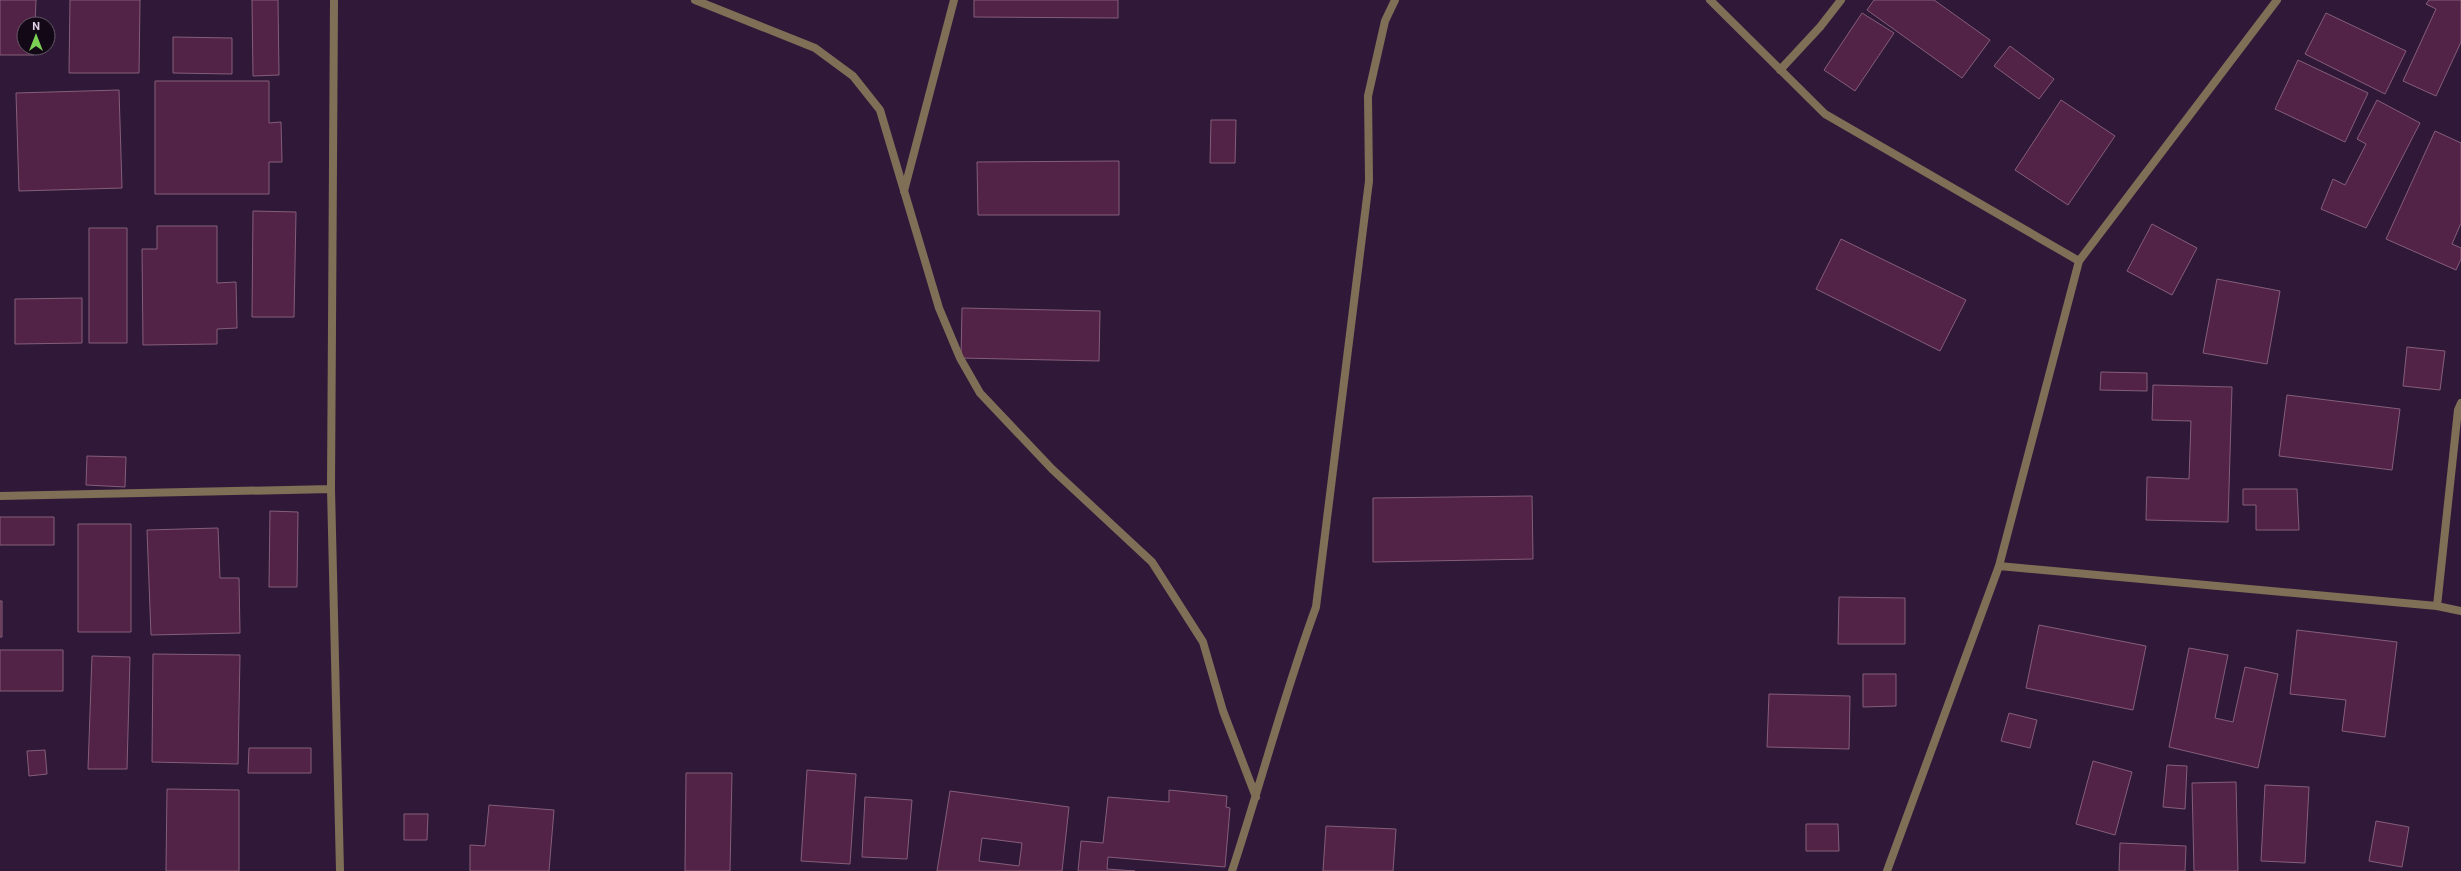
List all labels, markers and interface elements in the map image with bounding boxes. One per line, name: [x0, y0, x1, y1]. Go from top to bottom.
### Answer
north arrow: [16, 16, 56, 56]
text: N: [32, 20, 40, 33]

